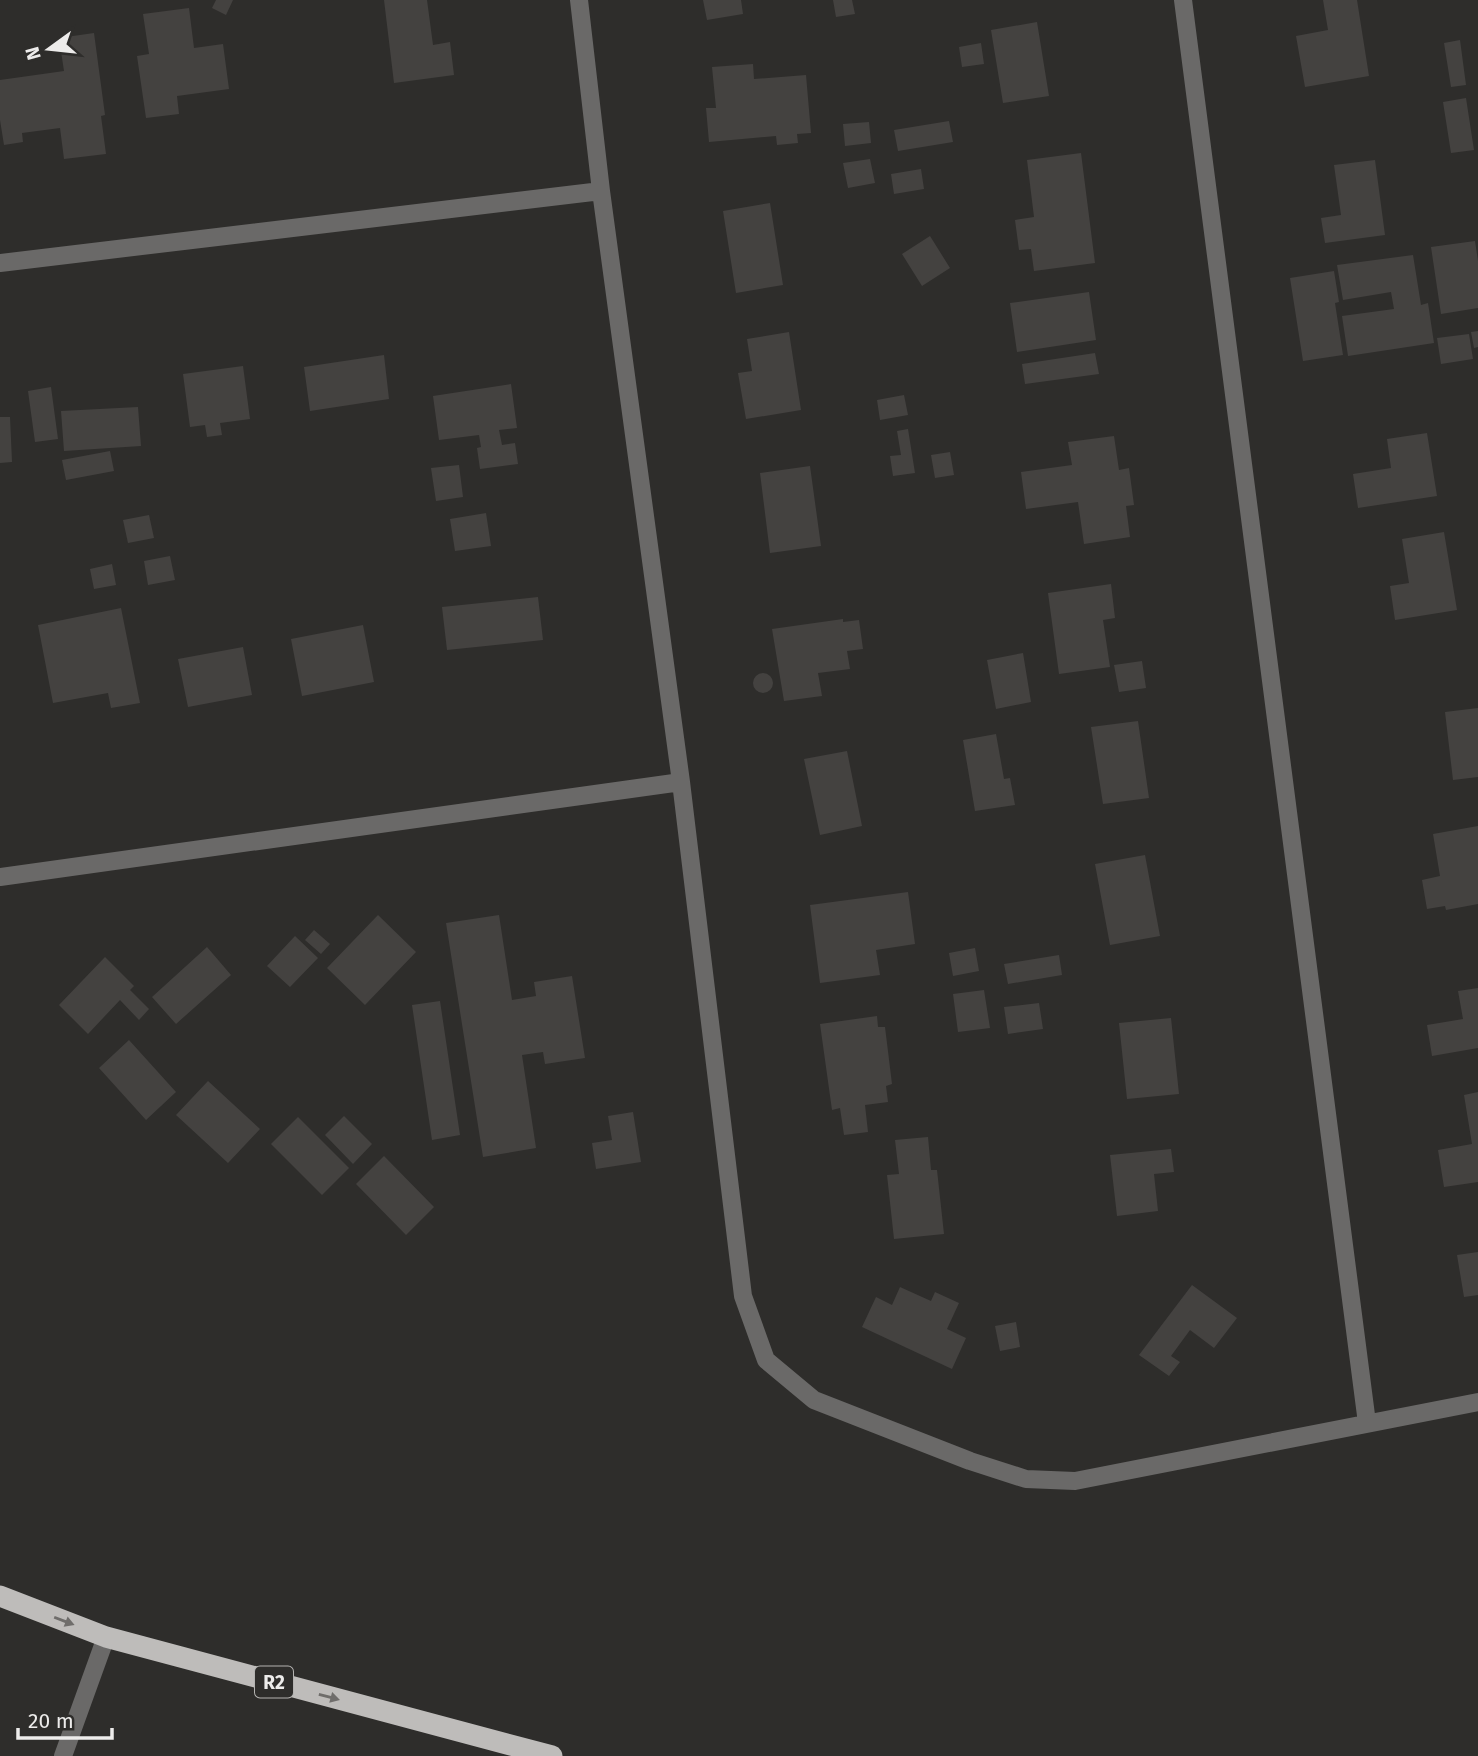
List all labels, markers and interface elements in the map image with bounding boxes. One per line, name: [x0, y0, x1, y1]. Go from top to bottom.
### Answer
north arrow: [14, 14, 84, 84]
text: N: [20, 44, 46, 62]
one-way arrow: [53, 1615, 74, 1626]
road number: R2: [255, 1666, 293, 1698]
one-way arrow: [319, 1692, 340, 1702]
scale bar: [18, 1696, 112, 1740]
text: 20 m: [28, 1708, 74, 1734]

